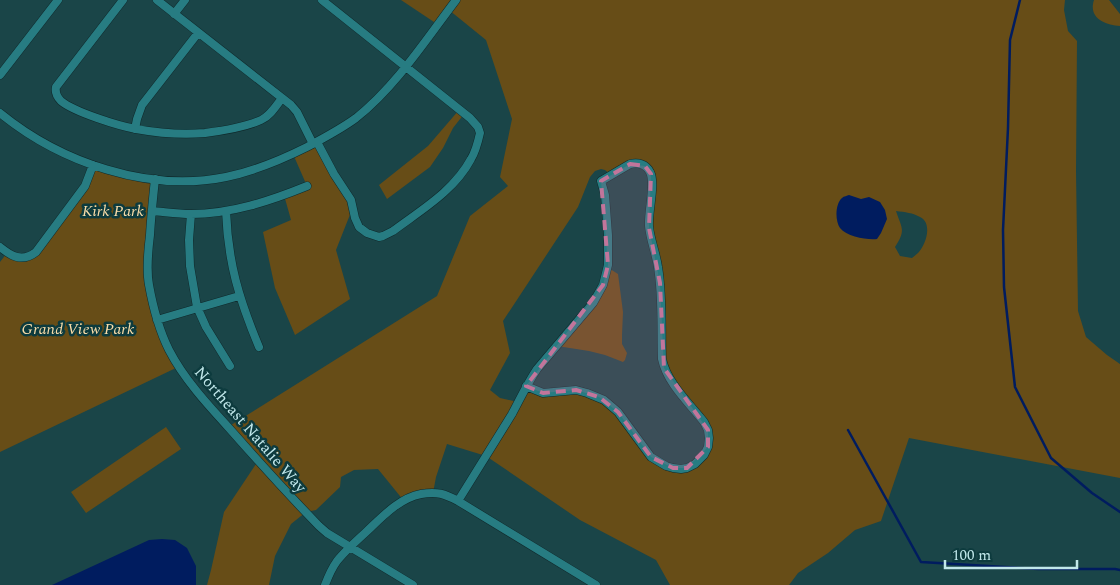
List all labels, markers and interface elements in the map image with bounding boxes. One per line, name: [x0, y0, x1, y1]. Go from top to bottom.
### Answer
park label: Kirk Park: [82, 199, 145, 223]
park label: Grand View Park: [22, 317, 135, 341]
street label: Northeast Natalie Way: [188, 361, 313, 499]
scale bar: [945, 538, 1078, 570]
text: 100 m: [952, 544, 991, 567]

